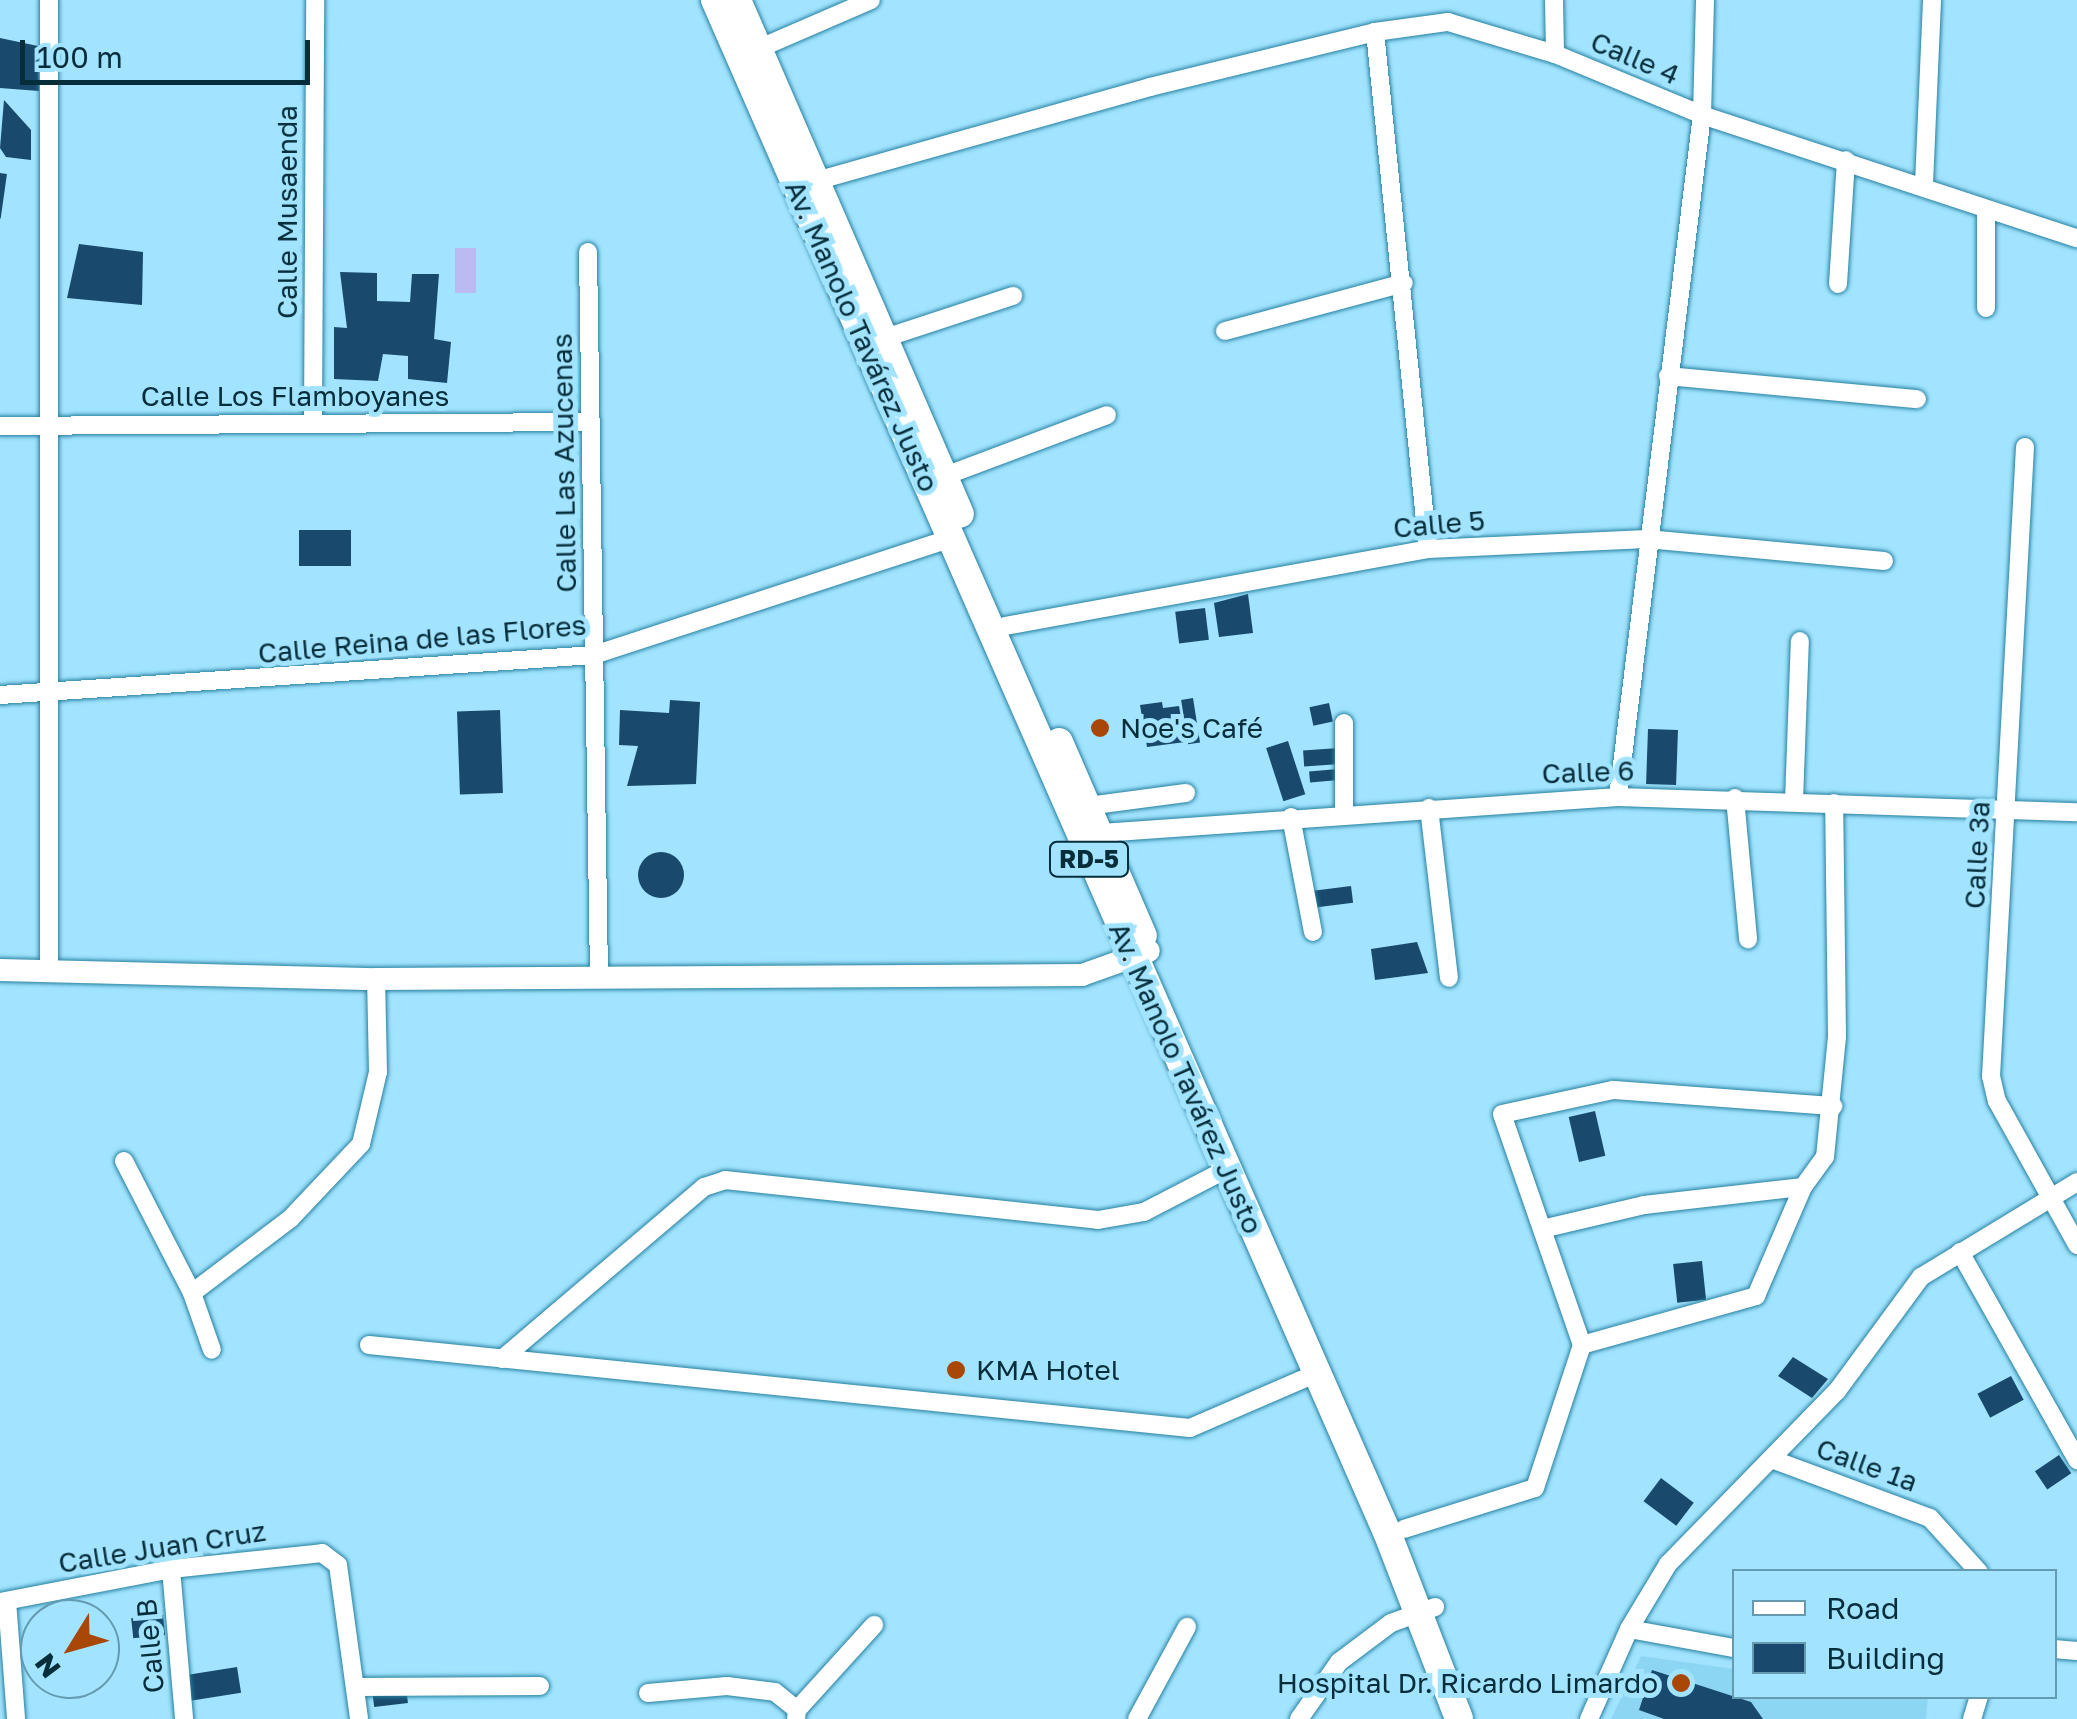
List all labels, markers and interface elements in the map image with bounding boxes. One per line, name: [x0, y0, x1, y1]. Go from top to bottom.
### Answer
scale bar: [25, 20, 315, 82]
street label: Calle 4: [1586, 24, 1684, 92]
text: 100 m: [37, 39, 123, 75]
street label: Calle Musaenda: [270, 105, 304, 319]
street label: Av. Manolo Tavárez Justo: [778, 175, 946, 497]
street label: Calle Las Azucenas: [545, 333, 583, 593]
street label: Calle Los Flamboyanes: [141, 379, 449, 413]
street label: Calle 5: [1392, 503, 1486, 545]
street label: Calle Reina de las Flores: [257, 608, 587, 670]
place label: Noe's Café: [1120, 711, 1263, 745]
marker: Noe's Café: [1089, 717, 1111, 739]
street label: Calle 6: [1541, 754, 1635, 790]
street label: Calle 3ª: [1957, 800, 1997, 910]
road number: RD-5: [1049, 839, 1129, 879]
street label: Av. Manolo Tavárez Justo: [1102, 917, 1270, 1239]
place label: KMA Hotel: [976, 1353, 1120, 1387]
marker: KMA Hotel: [945, 1359, 967, 1381]
street label: Calle 1ª: [1812, 1431, 1922, 1499]
street label: Calle Juan Cruz: [56, 1514, 268, 1580]
legend: [1732, 1569, 2057, 1699]
text: Road: [1826, 1590, 1900, 1626]
street label: Calle B: [129, 1597, 171, 1695]
north arrow: [20, 1599, 120, 1699]
text: Building: [1826, 1640, 1945, 1676]
text: N: [28, 1648, 67, 1685]
place label: Hospital Dr. Ricardo Limardo: [1277, 1666, 1658, 1700]
marker: Hospital Dr. Ricardo Limardo: [1668, 1670, 1694, 1696]

